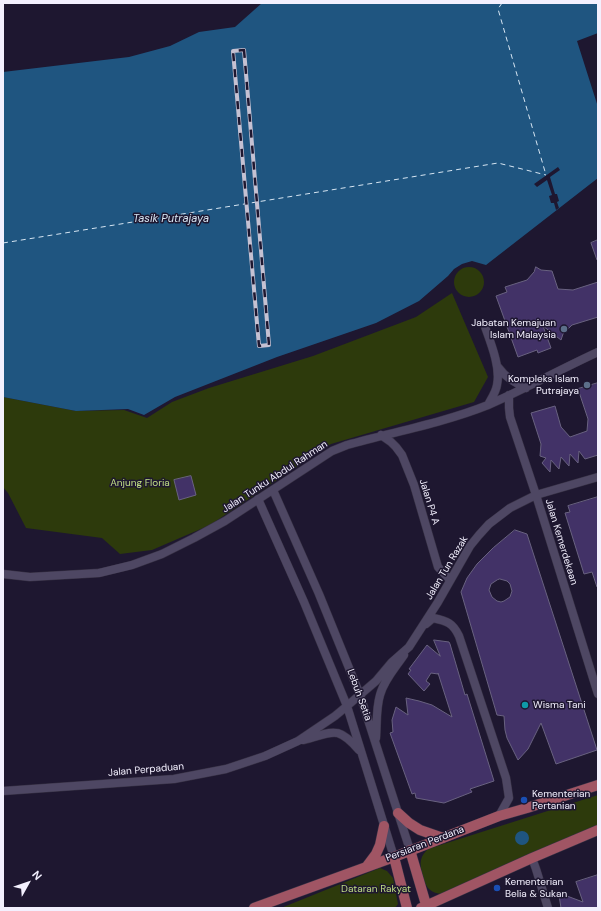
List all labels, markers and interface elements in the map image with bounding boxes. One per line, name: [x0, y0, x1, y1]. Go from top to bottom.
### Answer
water label: Tasik Putrajaya: [133, 212, 209, 226]
place label: Jabatan Kemajuan Islam Malaysia: [471, 317, 556, 340]
marker: Jabatan Kemajuan Islam Malaysia: [559, 324, 569, 334]
place label: Kompleks Islam Putrajaya: [508, 373, 579, 396]
marker: Kompleks Islam Putrajaya: [582, 380, 592, 390]
street label: Jalan Tunku Abdul Rahman: [220, 438, 330, 516]
park label: Anjung Floria: [110, 477, 170, 489]
street label: Jalan P4 A: [416, 478, 442, 526]
street label: Jalan Kemerdekaan: [542, 498, 580, 586]
street label: Jalan Tun Razak: [423, 534, 471, 602]
street label: Lebuh Setia: [344, 667, 374, 723]
place label: Wisma Tani: [533, 699, 586, 711]
marker: Wisma Tani: [520, 700, 530, 710]
street label: Jalan Perpaduan: [107, 761, 185, 779]
place label: Kementerian Pertanian: [532, 788, 590, 812]
marker: Kementerian Pertanian: [519, 795, 529, 805]
street label: Persiaran Perdana: [384, 824, 466, 864]
north arrow: [8, 863, 48, 903]
text: N: [29, 868, 45, 883]
place label: Kementerian Belia & Sukan: [505, 876, 567, 900]
park label: Dataran Rakyat: [341, 883, 411, 895]
marker: Kementerian Belia & Sukan: [492, 883, 502, 893]

